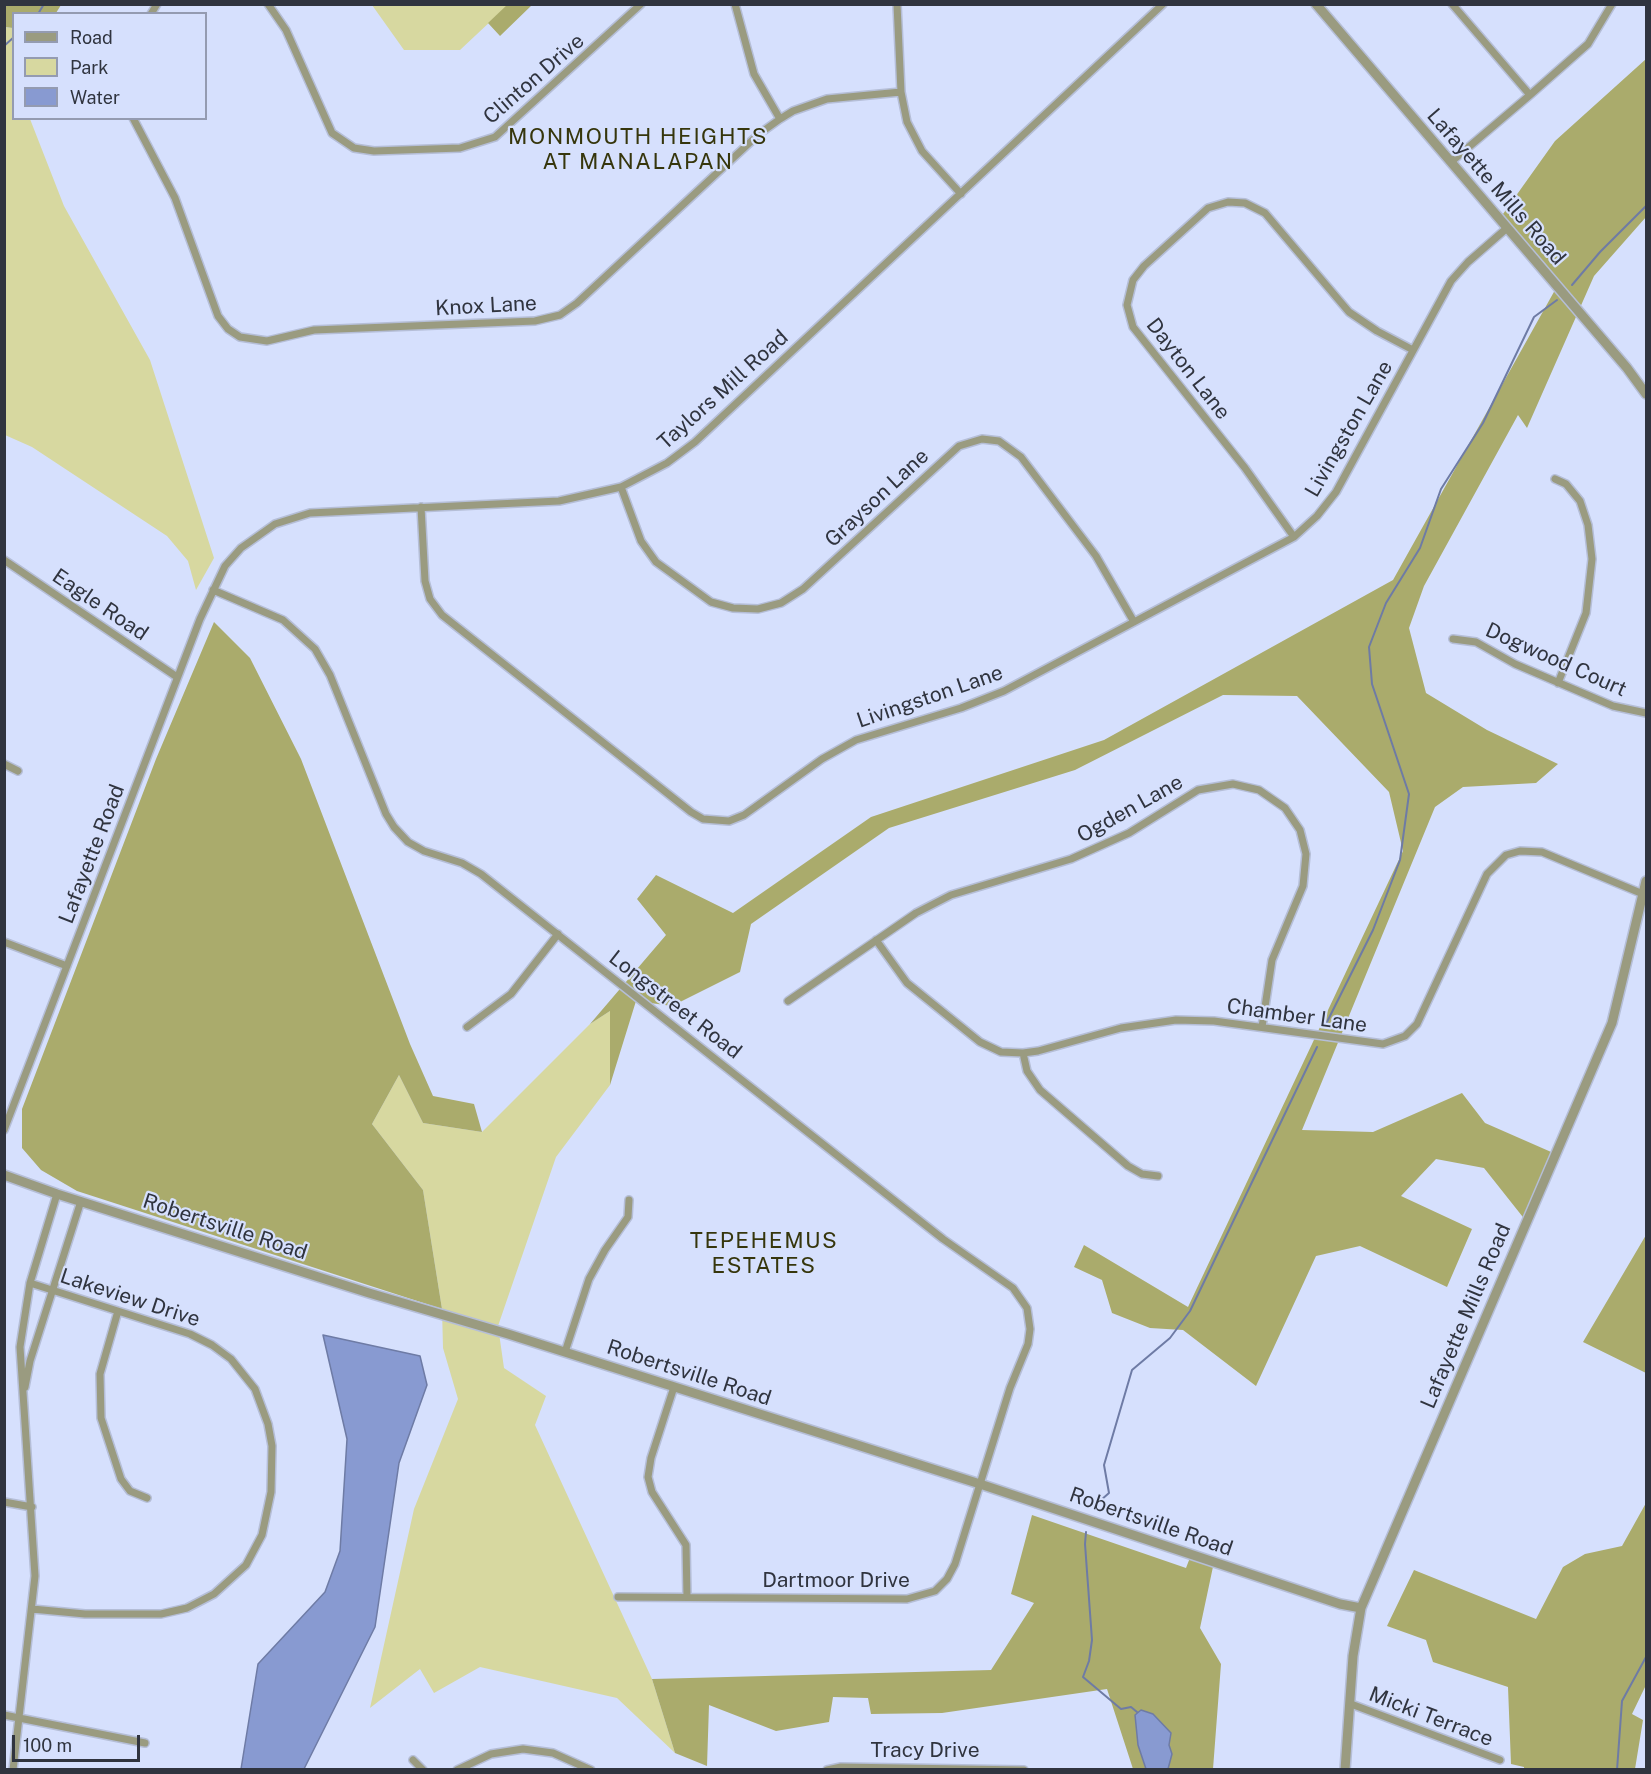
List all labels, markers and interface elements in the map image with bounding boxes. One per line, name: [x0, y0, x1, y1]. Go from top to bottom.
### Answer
legend: [12, 12, 207, 120]
text: Road: [70, 27, 113, 48]
street label: Clinton Drive: [479, 29, 589, 129]
text: Park: [70, 57, 108, 78]
text: Water: [70, 87, 120, 108]
street label: Lafayette Mills Road: [1421, 104, 1571, 270]
district label: MONMOUTH HEIGHTS AT MANALAPAN: [508, 124, 768, 176]
street label: Knox Lane: [434, 291, 538, 321]
street label: Dayton Lane: [1141, 313, 1235, 425]
street label: Taylors Mill Road: [653, 325, 793, 455]
street label: Livingston Lane: [1300, 357, 1398, 501]
street label: Grayson Lane: [820, 444, 934, 552]
street label: Eagle Road: [47, 564, 153, 646]
street label: Dogwood Court: [1482, 618, 1630, 702]
street label: Livingston Lane: [854, 660, 1006, 734]
street label: Ogden Lane: [1073, 770, 1187, 848]
street label: Lafayette Road: [54, 781, 130, 927]
street label: Longstreet Road: [604, 945, 746, 1065]
street label: Chamber Lane: [1225, 994, 1369, 1038]
street label: Robertsville Road: [140, 1189, 310, 1265]
street label: Lafayette Mills Road: [1416, 1220, 1516, 1412]
district label: TEPEHEMUS ESTATES: [690, 1228, 838, 1280]
street label: Lakeview Drive: [57, 1264, 203, 1332]
street label: Robertsville Road: [604, 1335, 774, 1411]
street label: Robertsville Road: [1066, 1482, 1236, 1562]
street label: Dartmoor Drive: [762, 1568, 910, 1594]
street label: Micki Terrace: [1365, 1682, 1497, 1752]
scale bar: [15, 1723, 142, 1761]
text: 100 m: [23, 1735, 72, 1756]
street label: Tracy Drive: [870, 1738, 980, 1764]

